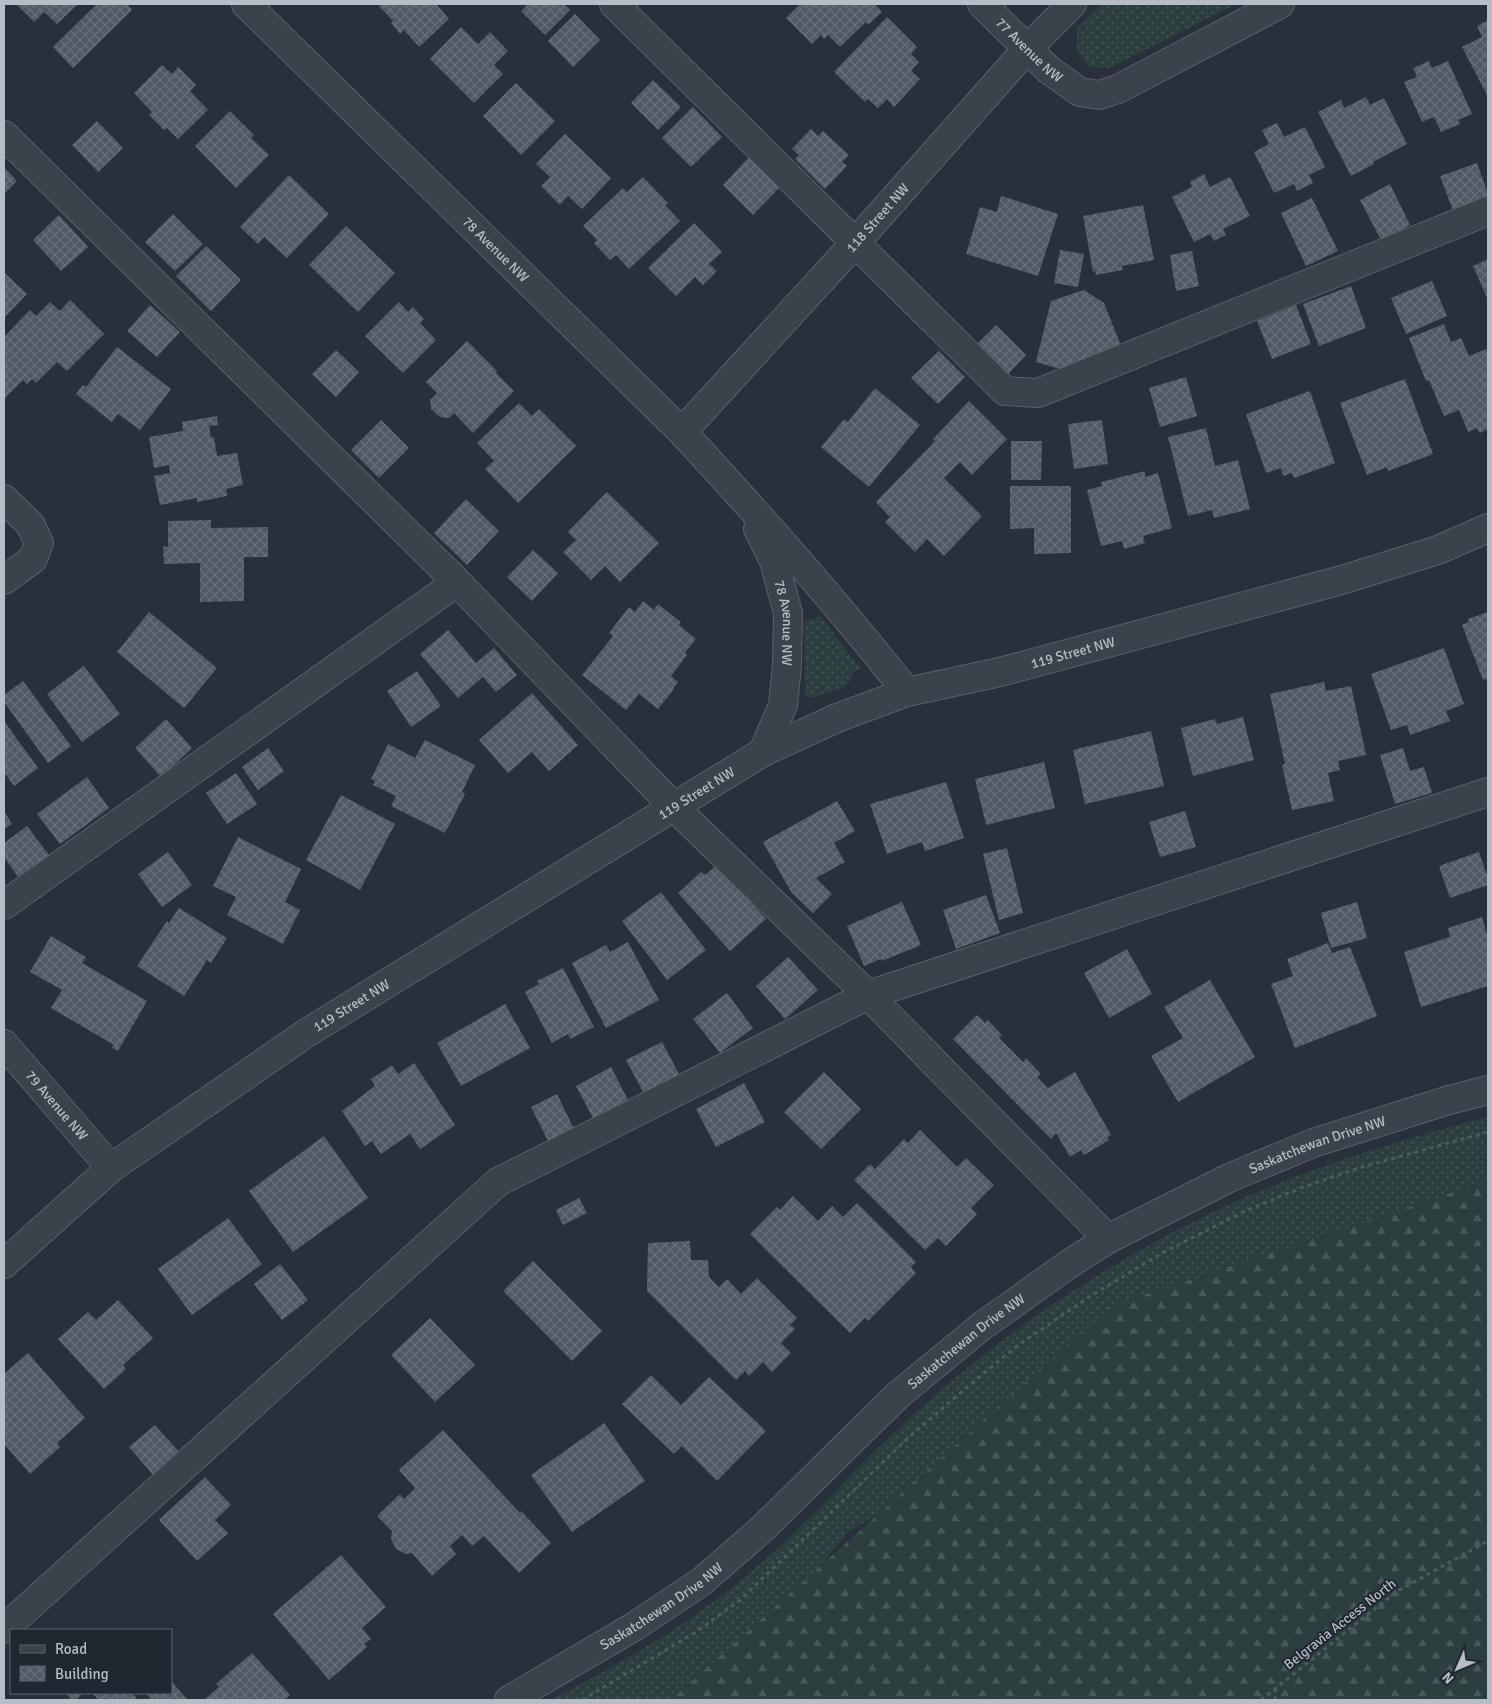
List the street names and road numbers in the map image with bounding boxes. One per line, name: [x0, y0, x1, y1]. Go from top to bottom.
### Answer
street label: 77 Avenue NW: [992, 14, 1066, 86]
street label: 118 Street NW: [842, 180, 913, 256]
street label: 78 Avenue NW: [459, 213, 533, 286]
street label: 78 Avenue NW: [771, 578, 797, 666]
street label: 119 Street NW: [1029, 633, 1117, 672]
street label: 119 Street NW: [655, 763, 738, 823]
street label: 119 Street NW: [310, 975, 393, 1035]
street label: 79 Avenue NW: [22, 1067, 92, 1144]
street label: Saskatchewan Drive NW: [1246, 1112, 1388, 1177]
street label: Saskatchewan Drive NW: [904, 1290, 1028, 1392]
street label: Saskatchewan Drive NW: [597, 1559, 726, 1653]
street label: Belgravia Access North: [1281, 1575, 1399, 1673]

